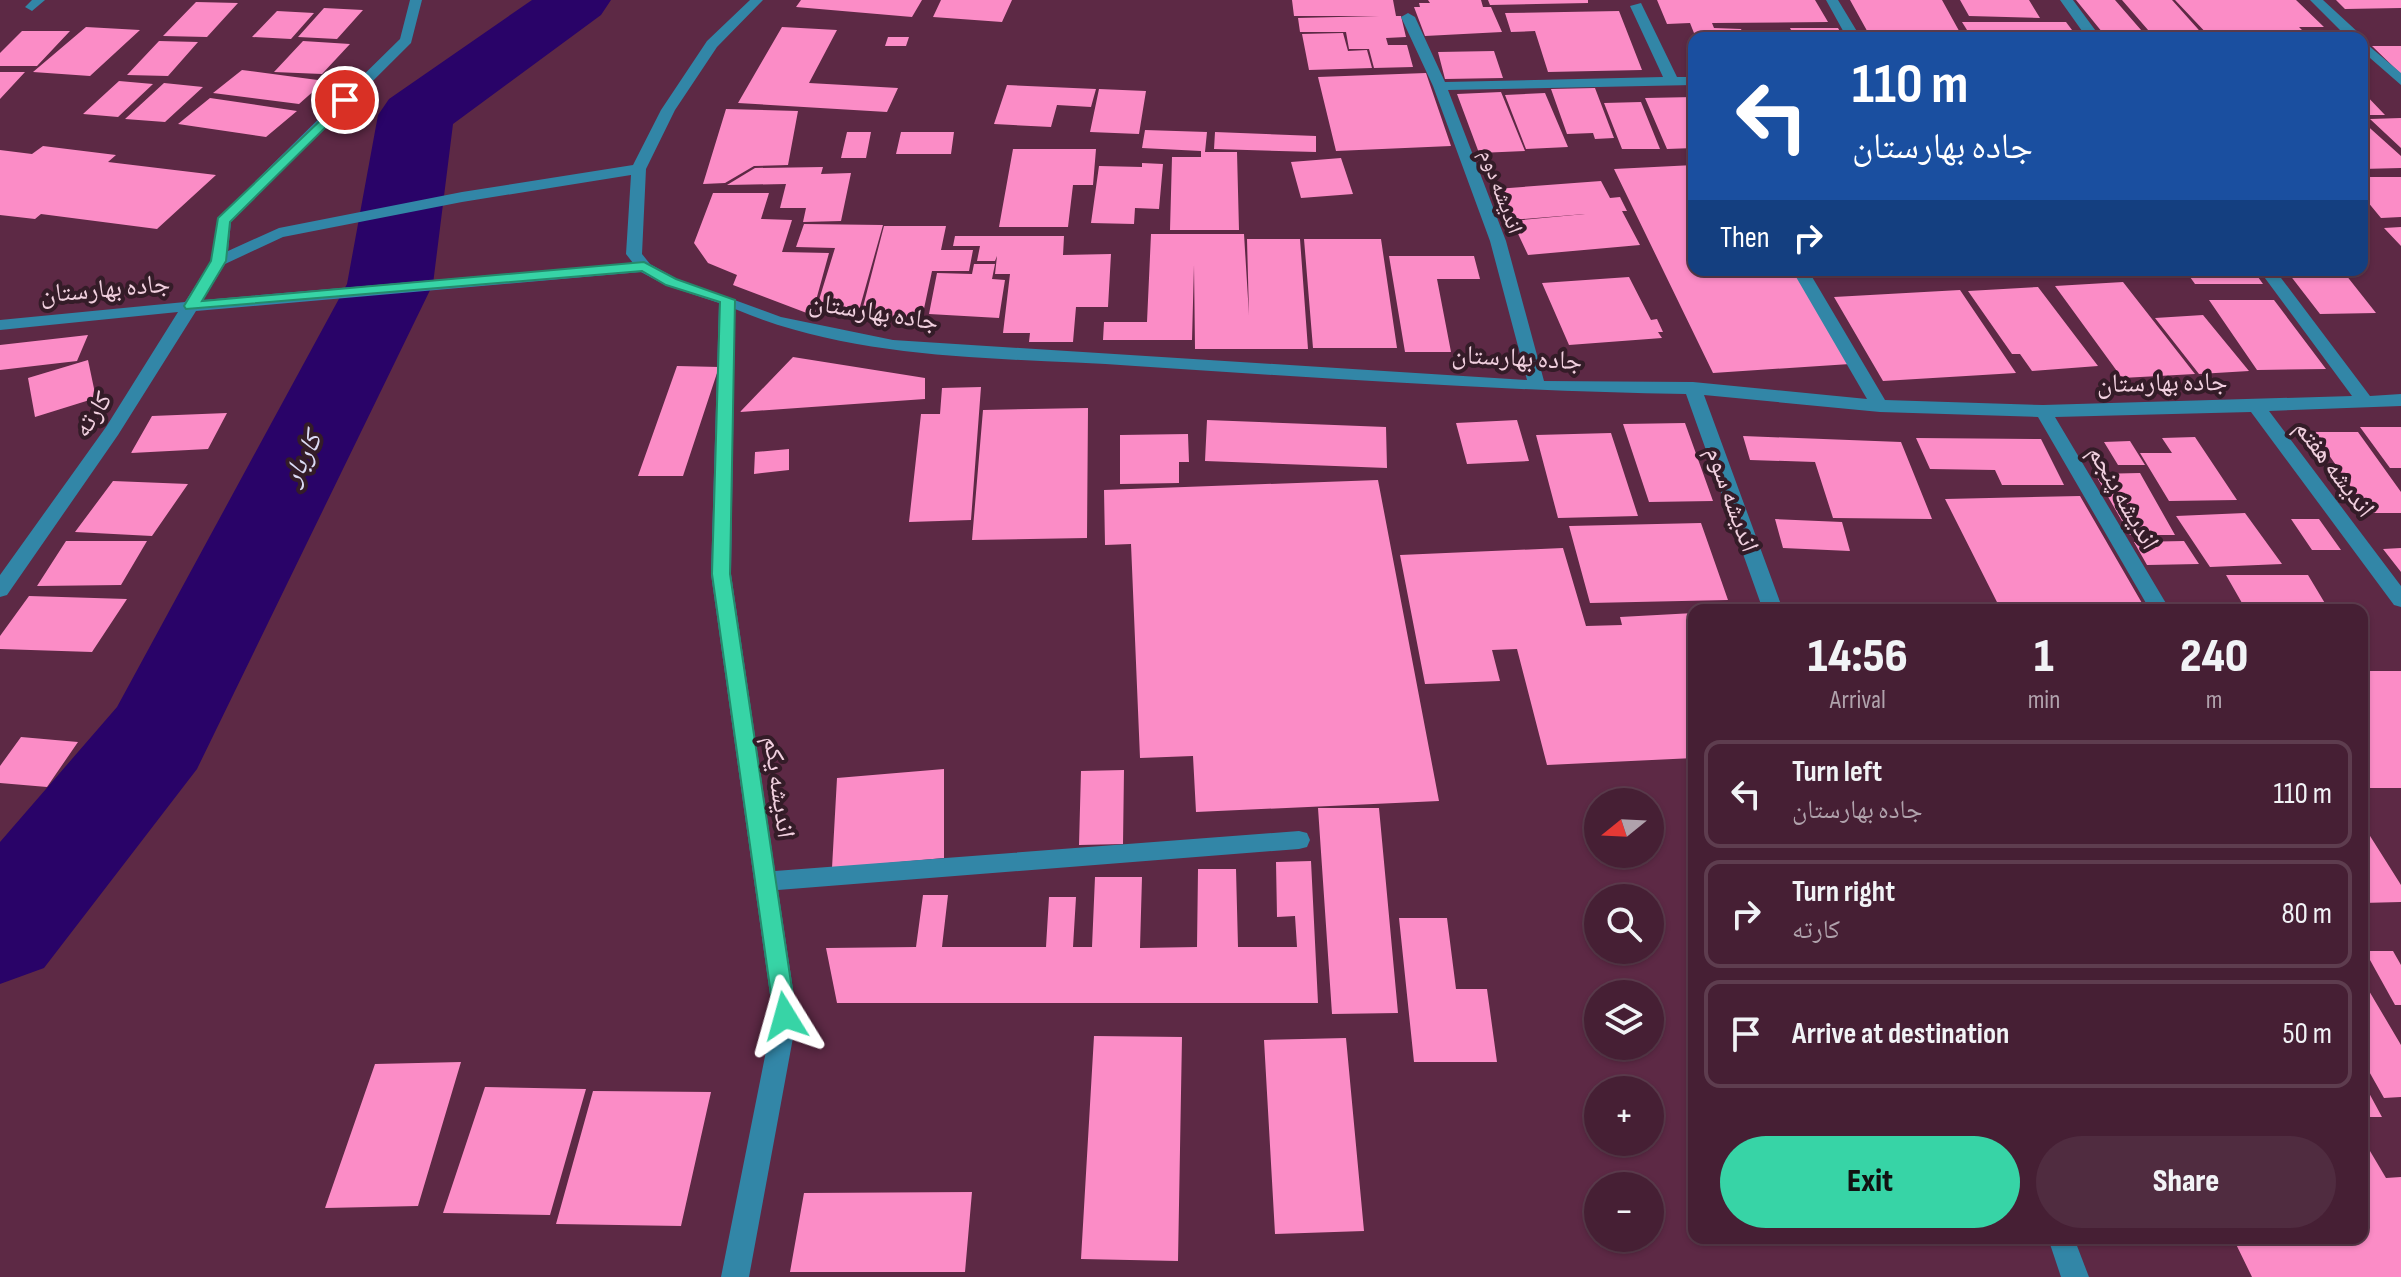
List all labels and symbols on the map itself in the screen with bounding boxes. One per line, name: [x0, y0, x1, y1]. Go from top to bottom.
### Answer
pin: [311, 66, 379, 134]
street label: اندیشه دوم: [1473, 146, 1528, 237]
street label: جاده بهارستان: [39, 268, 172, 311]
street label: جاده بهارستان: [807, 287, 941, 338]
street label: جاده بهارستان: [1451, 340, 1583, 377]
street label: جاده بهارستان: [2096, 367, 2228, 400]
street label: کارته: [67, 386, 120, 443]
street label: اندیشه هفتم: [2287, 414, 2381, 524]
water label: کاربار: [274, 423, 332, 493]
street label: اندیشه پنجم: [2080, 440, 2165, 555]
street label: اندیشه سوم: [1697, 443, 1765, 557]
street label: اندیشه یکم: [756, 734, 801, 840]
north arrow: [1584, 788, 1664, 868]
position arrow: [743, 974, 827, 1058]

